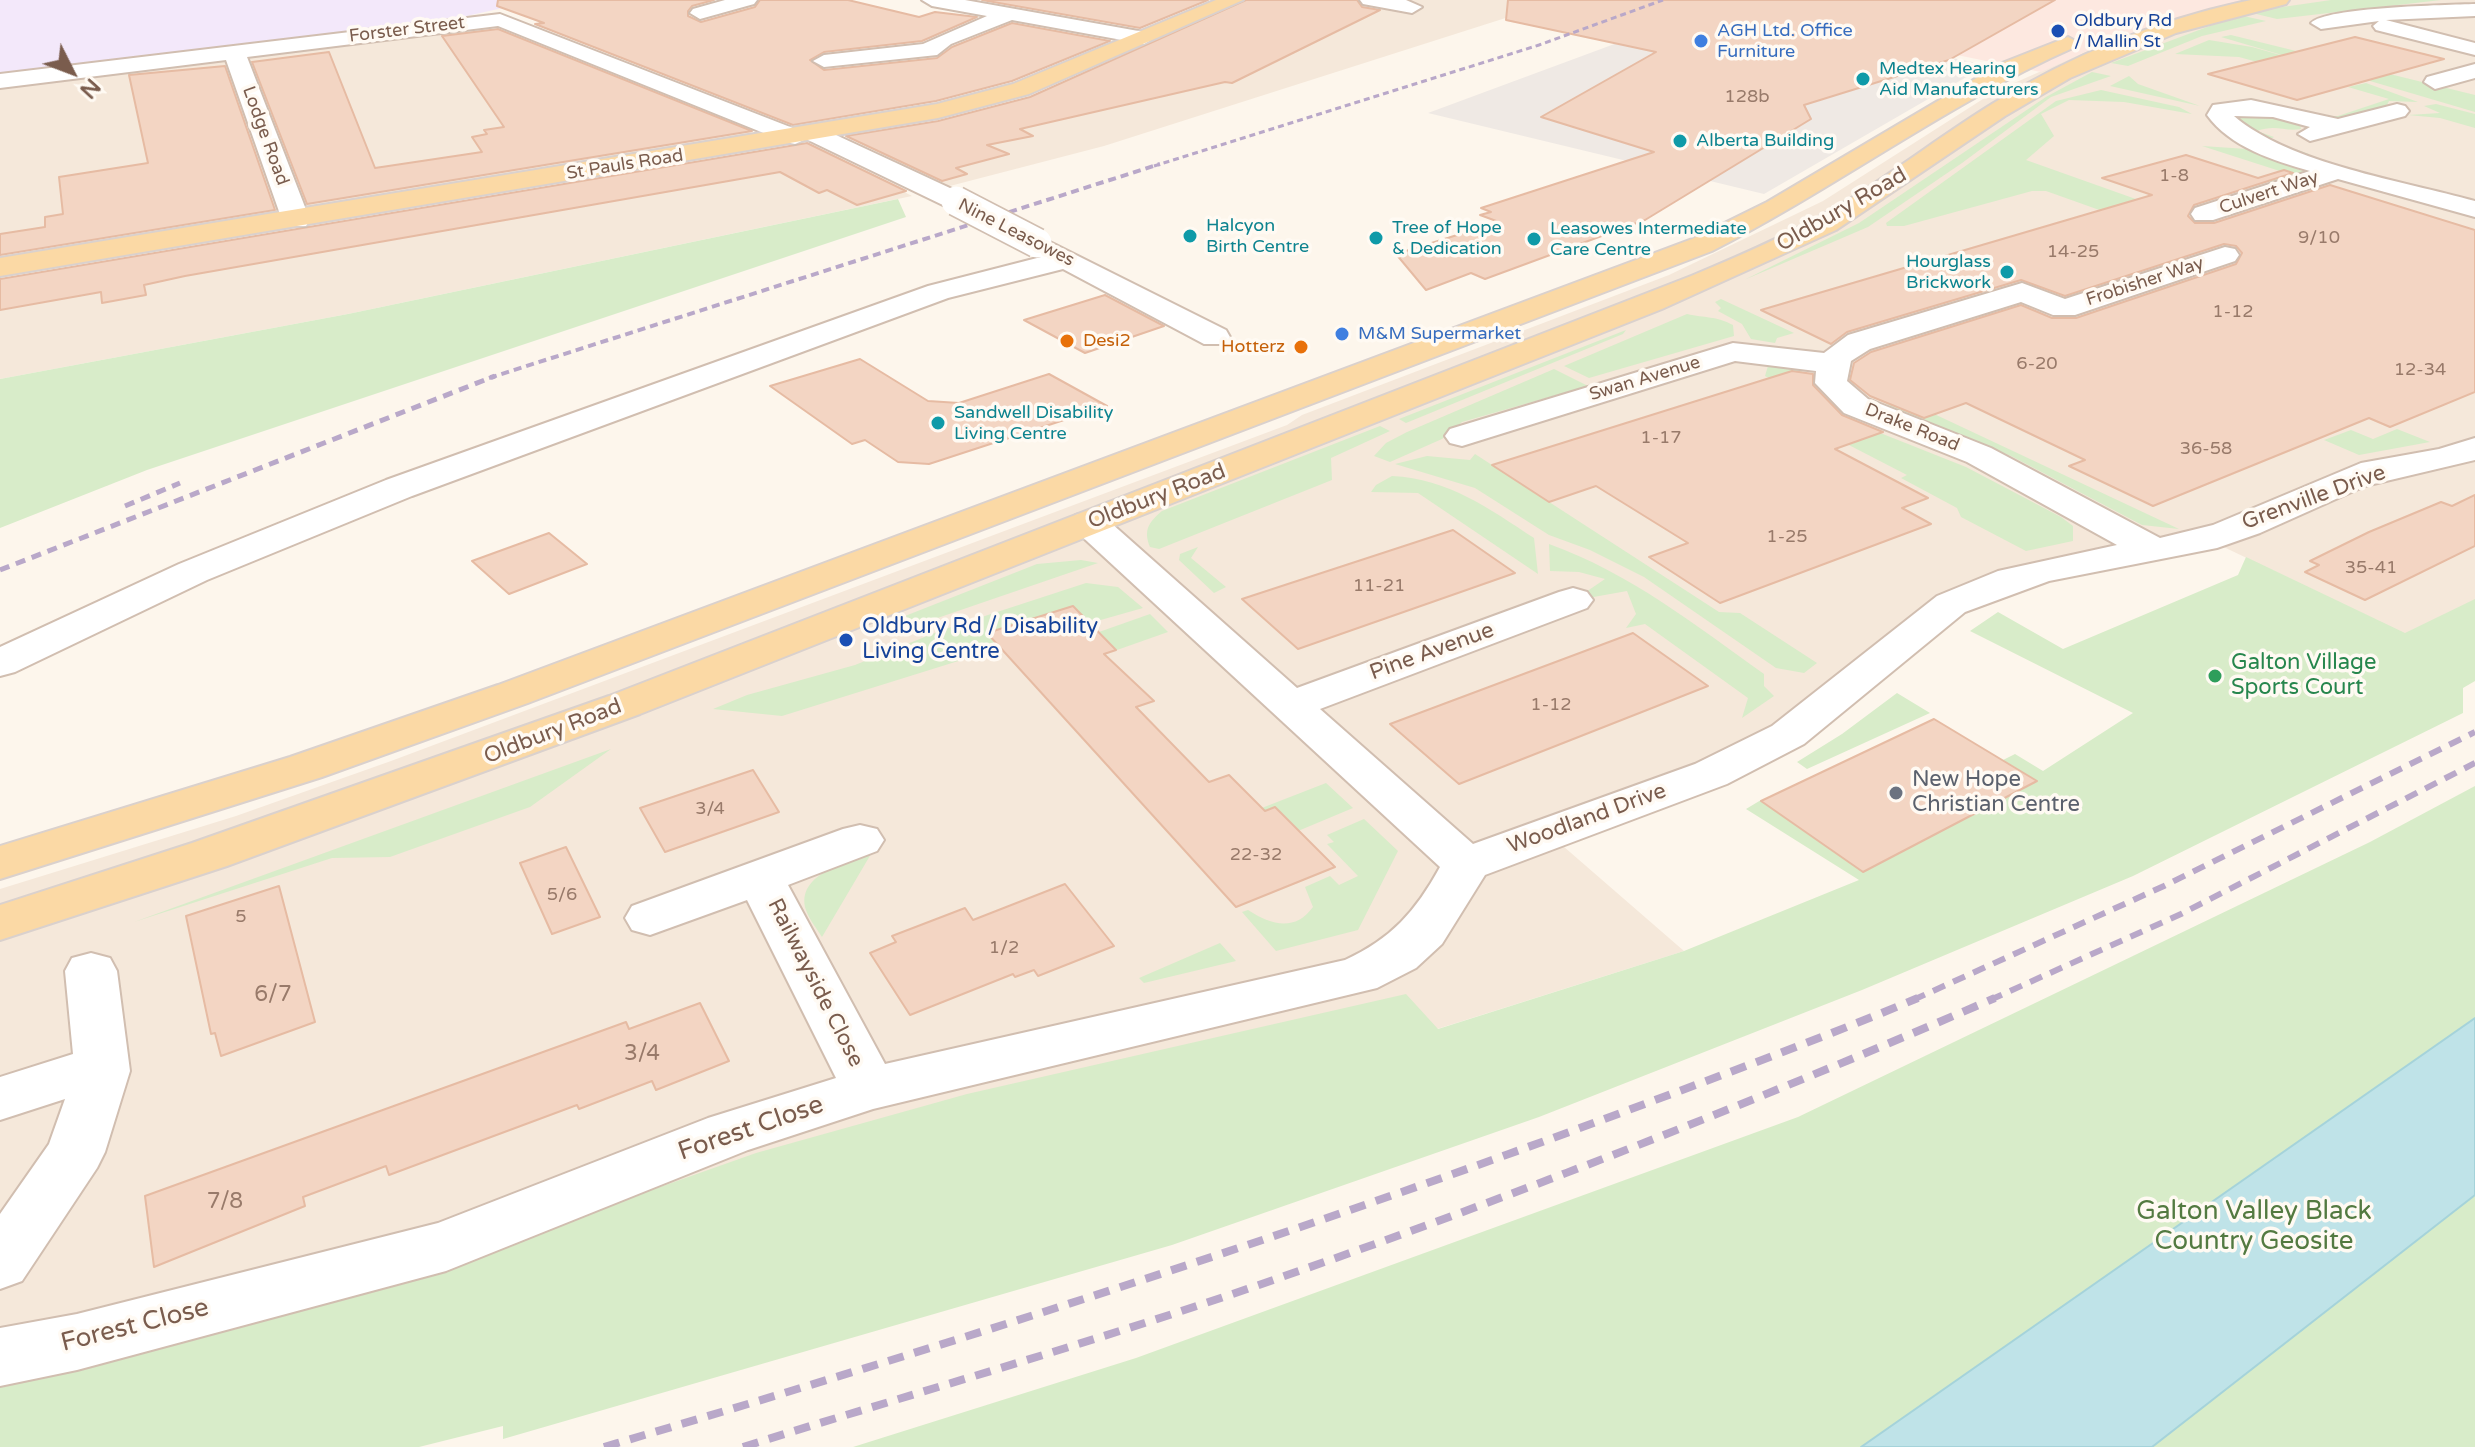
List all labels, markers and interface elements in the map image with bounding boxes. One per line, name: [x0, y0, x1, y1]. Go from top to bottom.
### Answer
place label: Oldbury Rd / Mallin St: [2074, 10, 2172, 52]
street label: Forster Street: [348, 12, 466, 48]
place label: AGH Ltd. Office Furniture: [1717, 20, 1853, 62]
marker: Oldbury Rd / Mallin St: [2049, 22, 2067, 40]
north arrow: [32, 32, 112, 112]
marker: AGH Ltd. Office Furniture: [1692, 32, 1710, 50]
place label: Medtex Hearing Aid Manufacturers: [1879, 58, 2039, 100]
marker: Medtex Hearing Aid Manufacturers: [1854, 70, 1872, 88]
text: N: [74, 73, 105, 103]
street label: Lodge Road: [237, 83, 293, 189]
house number: 128b: [1724, 86, 1770, 108]
place label: Alberta Building: [1696, 130, 1834, 152]
marker: Alberta Building: [1671, 132, 1689, 150]
street label: St Pauls Road: [565, 145, 685, 185]
street label: Oldbury Road: [1772, 162, 1912, 258]
house number: 1-8: [2159, 165, 2189, 187]
street label: Culvert Way: [2217, 167, 2321, 219]
street label: Nine Leasowes: [954, 194, 1078, 272]
place label: Halcyon Birth Centre: [1206, 215, 1309, 258]
place label: Tree of Hope & Dedication: [1392, 217, 1502, 260]
place label: Leasowes Intermediate Care Centre: [1550, 218, 1747, 260]
marker: Halcyon Birth Centre: [1181, 227, 1199, 245]
house number: 9/10: [2298, 227, 2340, 249]
marker: Tree of Hope & Dedication: [1367, 229, 1385, 247]
marker: Leasowes Intermediate Care Centre: [1525, 230, 1543, 248]
house number: 14-25: [2047, 241, 2099, 263]
place label: Hourglass Brickwork: [1906, 251, 1991, 294]
street label: Frobisher Way: [2083, 253, 2207, 311]
marker: Hourglass Brickwork: [1998, 263, 2016, 281]
house number: 1-12: [2212, 301, 2254, 323]
place label: M&M Supermarket: [1358, 323, 1521, 345]
marker: M&M Supermarket: [1333, 325, 1351, 343]
place label: Desi2: [1083, 330, 1131, 352]
marker: Desi2: [1058, 332, 1076, 350]
place label: Hotterz: [1221, 336, 1285, 358]
marker: Hotterz: [1292, 338, 1310, 356]
street label: Swan Avenue: [1587, 352, 1703, 406]
house number: 6-20: [2016, 353, 2058, 375]
house number: 12-34: [2394, 359, 2446, 381]
street label: Drake Road: [1862, 399, 1962, 457]
place label: Sandwell Disability Living Centre: [954, 402, 1113, 444]
marker: Sandwell Disability Living Centre: [929, 414, 947, 432]
house number: 1-17: [1640, 427, 1682, 449]
house number: 36-58: [2180, 438, 2232, 460]
street label: Oldbury Road: [1084, 459, 1230, 535]
street label: Grenville Drive: [2239, 460, 2389, 536]
house number: 1-25: [1766, 526, 1808, 548]
house number: 35-41: [2345, 557, 2397, 579]
house number: 11-21: [1353, 575, 1405, 597]
place label: Oldbury Rd / Disability Living Centre: [862, 614, 1098, 666]
street label: Pine Avenue: [1366, 617, 1498, 687]
marker: Oldbury Rd / Disability Living Centre: [837, 631, 855, 649]
place label: Galton Village Sports Court: [2231, 650, 2376, 702]
marker: Galton Village Sports Court: [2206, 667, 2224, 685]
street label: Oldbury Road: [480, 694, 626, 770]
house number: 1-12: [1530, 694, 1572, 716]
place label: New Hope Christian Centre: [1912, 767, 2080, 818]
street label: Woodland Drive: [1504, 778, 1670, 860]
marker: New Hope Christian Centre: [1887, 784, 1905, 802]
house number: 3/4: [695, 798, 725, 820]
house number: 22-32: [1230, 844, 1282, 866]
house number: 5/6: [547, 884, 577, 906]
street label: Railwayside Close: [761, 894, 869, 1072]
house number: 5: [235, 906, 247, 928]
house number: 1/2: [989, 937, 1019, 959]
house number: 6/7: [254, 982, 292, 1008]
house number: 3/4: [624, 1041, 660, 1067]
street label: Forest Close: [674, 1090, 828, 1168]
house number: 7/8: [207, 1189, 243, 1215]
park label: Galton Valley Black Country Geosite: [2136, 1196, 2372, 1258]
street label: Forest Close: [58, 1293, 212, 1359]

